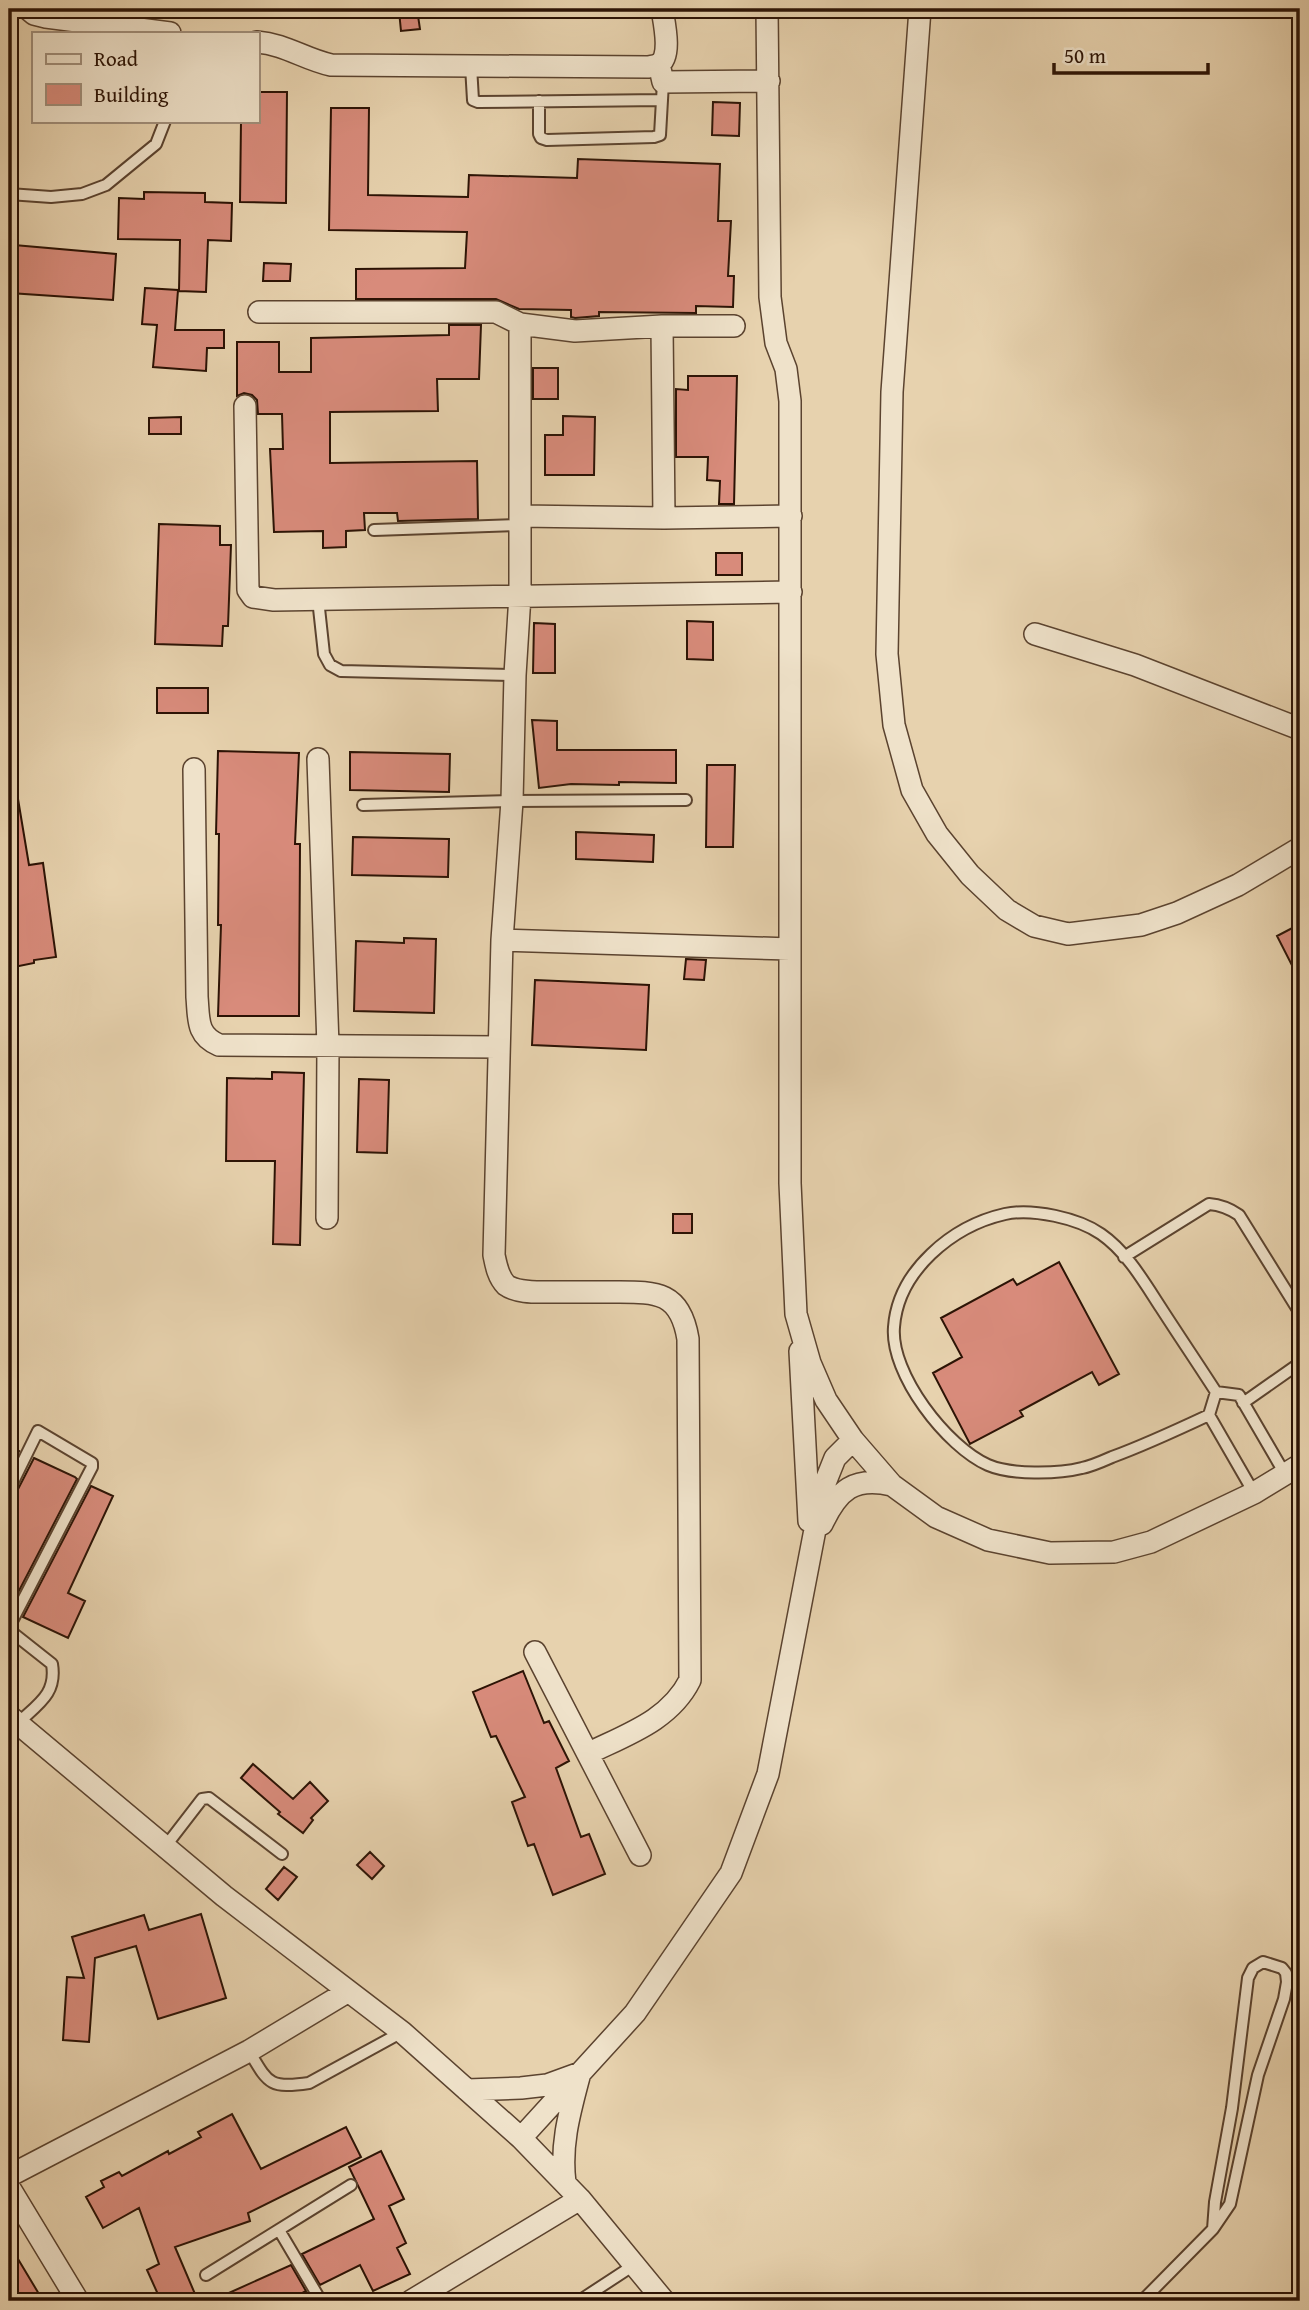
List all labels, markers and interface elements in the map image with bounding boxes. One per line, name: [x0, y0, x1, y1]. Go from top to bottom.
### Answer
legend: [32, 32, 259, 122]
scale bar: [1054, 32, 1208, 76]
text: 50 m: [1064, 40, 1106, 71]
text: Road: [94, 43, 139, 74]
text: Building: [94, 79, 169, 110]

